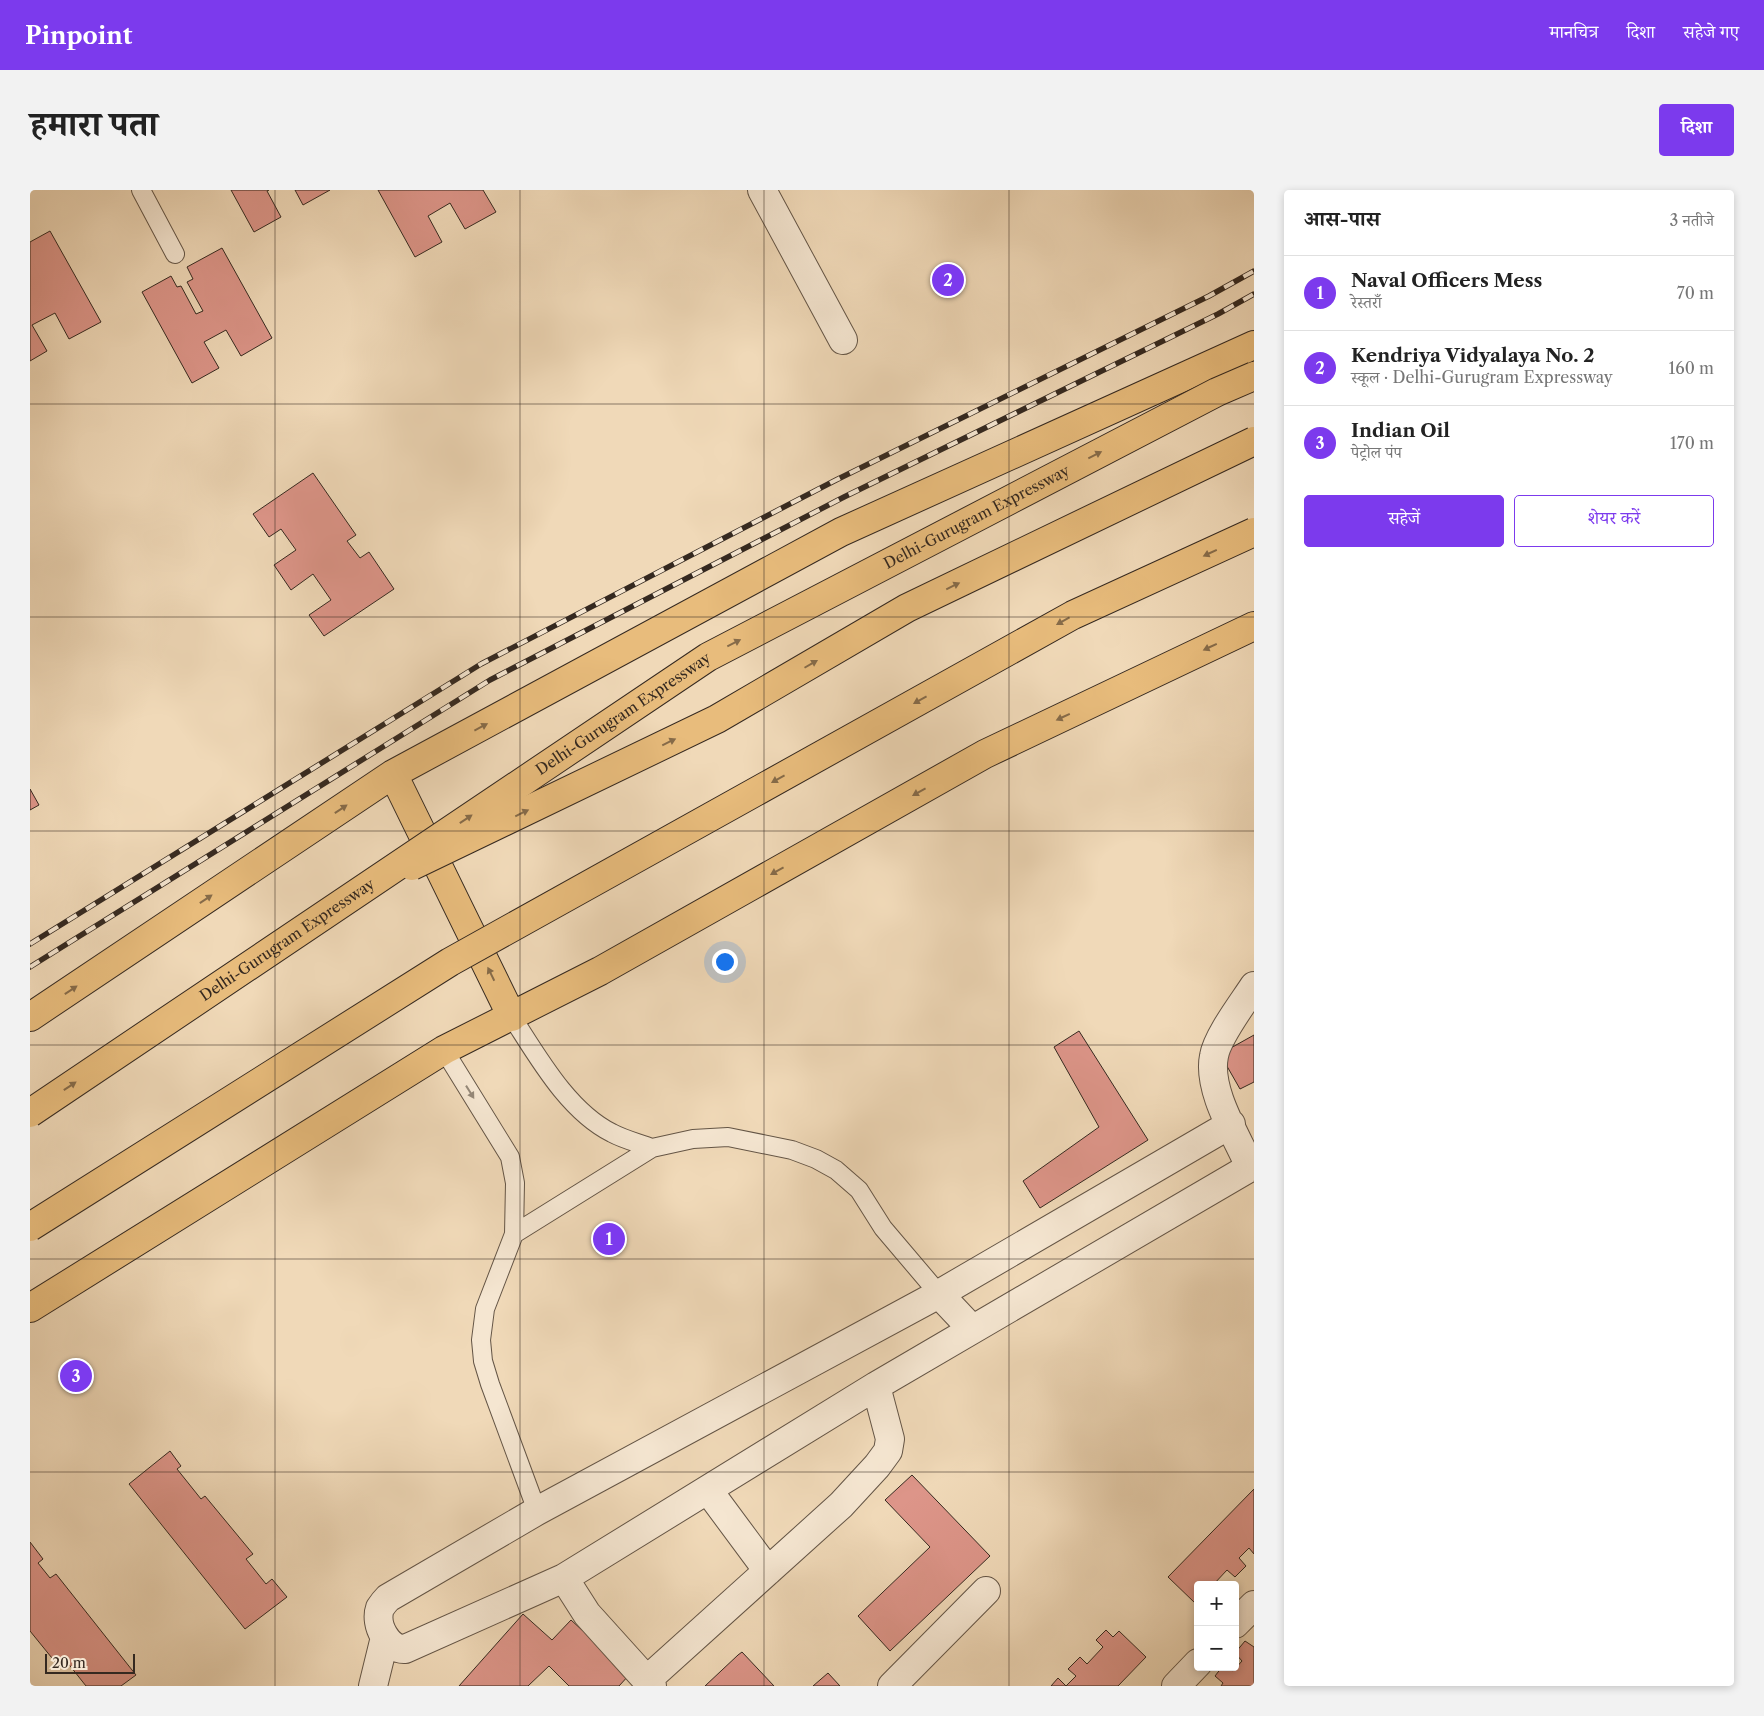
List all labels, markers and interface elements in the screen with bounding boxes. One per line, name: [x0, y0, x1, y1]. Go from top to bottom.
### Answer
text: Pinpoint: [25, 21, 132, 50]
text: मानचित्र: [1550, 21, 1598, 43]
text: दिशा: [1626, 21, 1655, 43]
text: सहेजे गए: [1683, 21, 1739, 43]
text: हमारा पता: [30, 102, 158, 145]
button: दिशा: [1659, 104, 1734, 156]
text: आस-पास: [1304, 206, 1380, 231]
text: 3 नतीजे: [1669, 210, 1714, 230]
pin: 2: [932, 261, 964, 299]
text: Naval Officers Mess: [1351, 269, 1542, 292]
text: 1: [1316, 283, 1324, 303]
text: 70 m: [1677, 283, 1714, 303]
text: रेस्तराँ: [1351, 292, 1382, 312]
text: Kendriya Vidyalaya No. 2: [1351, 344, 1595, 367]
text: 2: [1315, 358, 1325, 378]
text: 160 m: [1669, 358, 1714, 378]
text: स्कूल · Delhi-Gurugram Expressway: [1351, 367, 1613, 387]
text: Indian Oil: [1351, 419, 1450, 442]
text: 3: [1315, 433, 1325, 453]
text: 170 m: [1670, 433, 1714, 453]
text: पेट्रोल पंप: [1351, 442, 1402, 462]
one-way arrow: [1088, 451, 1102, 460]
street label: Delhi-Gurugram Expressway: [880, 460, 1073, 573]
button: सहेजें: [1304, 495, 1504, 547]
button: शेयर करें: [1514, 495, 1714, 547]
one-way arrow: [1203, 549, 1217, 557]
one-way arrow: [946, 582, 960, 590]
one-way arrow: [1056, 617, 1069, 626]
one-way arrow: [726, 639, 741, 647]
one-way arrow: [1203, 644, 1217, 652]
street label: Delhi-Gurugram Expressway: [532, 648, 715, 779]
one-way arrow: [804, 660, 818, 669]
one-way arrow: [914, 696, 927, 705]
one-way arrow: [1056, 713, 1070, 721]
one-way arrow: [474, 722, 487, 731]
one-way arrow: [662, 738, 676, 746]
one-way arrow: [771, 775, 786, 783]
one-way arrow: [912, 787, 925, 796]
one-way arrow: [334, 804, 347, 814]
one-way arrow: [515, 809, 529, 817]
one-way arrow: [459, 814, 473, 824]
one-way arrow: [771, 867, 784, 876]
street label: Delhi-Gurugram Expressway: [196, 874, 379, 1005]
one-way arrow: [199, 894, 212, 904]
your location: [712, 949, 738, 975]
one-way arrow: [487, 967, 495, 981]
one-way arrow: [64, 985, 77, 994]
one-way arrow: [64, 1081, 77, 1091]
one-way arrow: [466, 1085, 475, 1098]
pin: 1: [593, 1220, 625, 1258]
pin: 3: [60, 1357, 92, 1395]
map controls: [1194, 1581, 1239, 1671]
button: +: [1194, 1581, 1239, 1626]
button: −: [1194, 1626, 1239, 1671]
scale bar: [45, 1651, 135, 1674]
text: 20 m: [52, 1654, 86, 1672]

